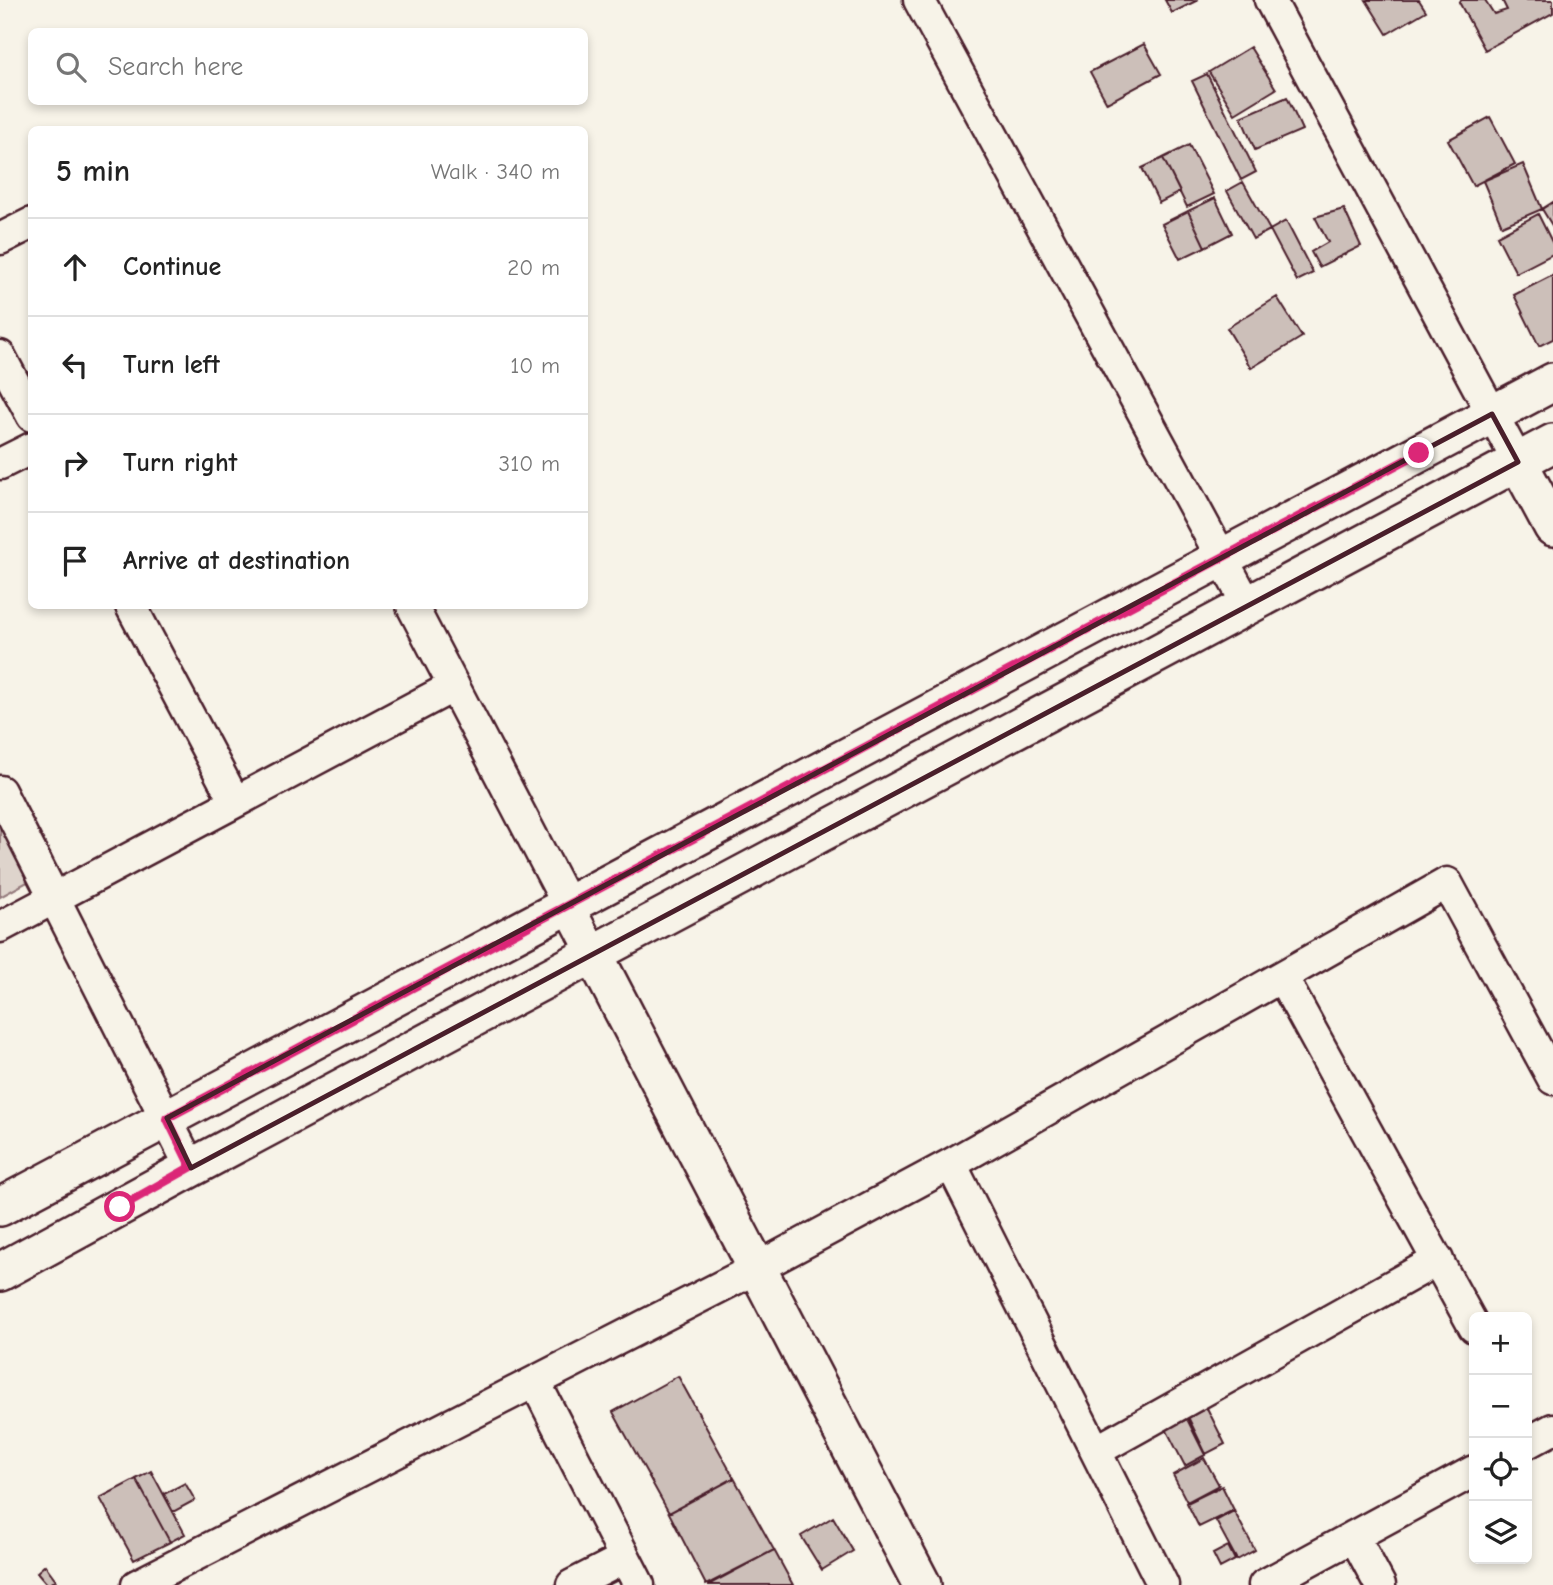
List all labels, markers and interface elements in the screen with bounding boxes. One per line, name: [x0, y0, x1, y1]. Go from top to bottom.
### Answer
search box: [28, 28, 588, 105]
icon: search: [52, 48, 90, 86]
text: Search here: [108, 52, 243, 82]
text: 5 min: [56, 154, 130, 189]
text: Walk · 340 m: [431, 158, 560, 185]
icon: ahead: [56, 248, 94, 286]
text: Continue: [123, 252, 221, 282]
text: 20 m: [507, 254, 560, 281]
icon: left: [56, 346, 94, 384]
text: Turn left: [123, 350, 220, 380]
text: 10 m: [510, 352, 560, 379]
route end: [1403, 437, 1434, 468]
icon: right: [56, 444, 94, 482]
text: Turn right: [123, 448, 237, 478]
text: 310 m: [499, 450, 560, 477]
icon: arrive: [56, 542, 94, 580]
text: Arrive at destination: [123, 546, 350, 576]
route start: [104, 1191, 135, 1222]
map controls: [1469, 1312, 1532, 1564]
button: +: [1469, 1312, 1532, 1375]
button: −: [1469, 1375, 1532, 1438]
button: locate: [1469, 1438, 1532, 1501]
button: layers: [1469, 1501, 1532, 1564]

